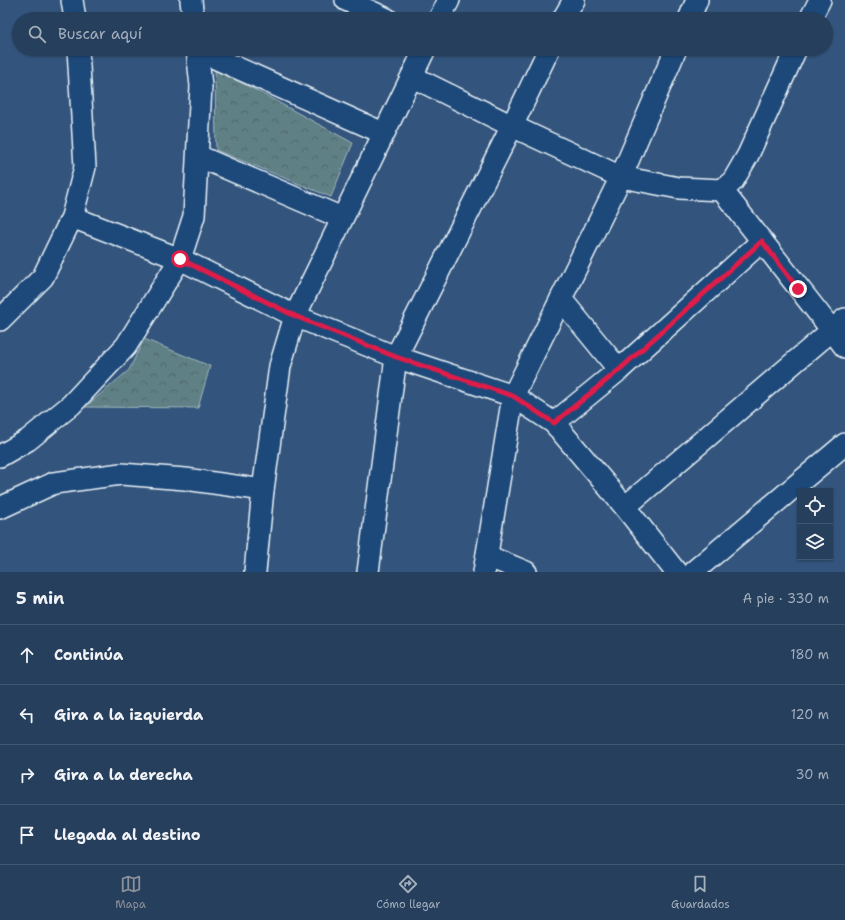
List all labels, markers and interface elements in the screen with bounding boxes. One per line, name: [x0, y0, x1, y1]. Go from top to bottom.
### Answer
search box: [12, 12, 833, 56]
icon: search: [26, 23, 48, 45]
text: Buscar aquí: [58, 24, 142, 44]
route start: [171, 250, 189, 268]
route end: [789, 280, 807, 298]
map controls: [797, 488, 833, 560]
button: locate: [797, 488, 833, 524]
button: layers: [797, 524, 833, 560]
text: 5 min: [16, 587, 64, 609]
text: A pie · 330 m: [743, 590, 829, 607]
icon: ahead: [16, 644, 38, 666]
text: Continúa: [54, 645, 123, 665]
text: 180 m: [790, 646, 829, 663]
icon: left: [16, 704, 38, 726]
text: Gira a la izquierda: [54, 705, 203, 725]
text: 120 m: [791, 706, 829, 723]
icon: right: [16, 764, 38, 786]
text: Gira a la derecha: [54, 765, 193, 785]
text: 30 m: [795, 766, 829, 783]
icon: arrive: [16, 824, 38, 846]
text: Llegada al destino: [54, 825, 201, 845]
tab: Mapa: [115, 873, 146, 912]
tab: Cómo llegar: [376, 873, 440, 912]
tab: Guardados: [671, 873, 730, 912]

